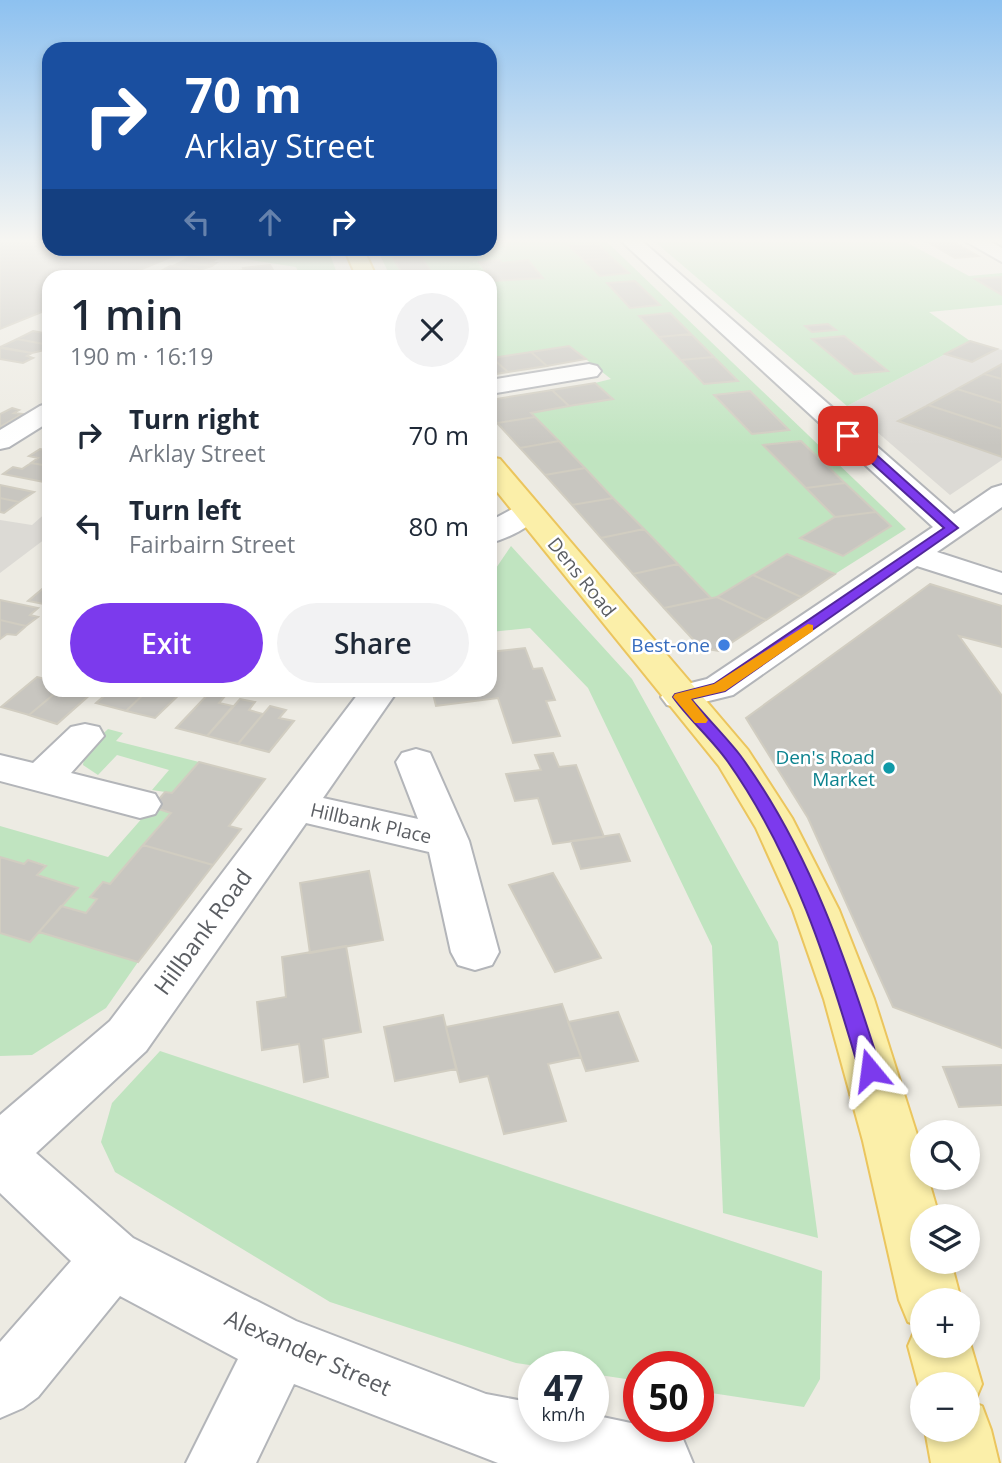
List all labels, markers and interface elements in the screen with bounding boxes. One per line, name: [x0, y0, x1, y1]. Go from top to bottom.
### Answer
text: 70 m: [185, 61, 302, 127]
icon: right: [70, 70, 161, 161]
text: Arklay Street: [185, 124, 375, 167]
icon: left: [178, 203, 216, 241]
icon: ahead: [251, 203, 289, 241]
icon: right: [324, 203, 362, 241]
text: 1 min: [70, 285, 183, 342]
button: close: [395, 293, 469, 367]
text: 190 m · 16:19: [70, 340, 213, 372]
text: Turn right: [129, 401, 260, 437]
pin: [818, 406, 878, 466]
icon: right: [70, 416, 108, 454]
text: 70 m: [408, 417, 469, 453]
icon: arrive: [829, 417, 867, 455]
text: Arklay Street: [129, 437, 265, 469]
text: Turn left: [129, 492, 241, 528]
icon: left: [70, 507, 108, 545]
text: 80 m: [408, 508, 469, 544]
text: Fairbairn Street: [129, 528, 295, 560]
street label: Dens Road: [542, 532, 622, 622]
button: Exit: [70, 603, 263, 683]
button: Share: [277, 603, 469, 683]
place label: Best-one: [631, 632, 710, 658]
marker: Best-one: [716, 637, 732, 653]
place label: Den's Road Market: [775, 744, 875, 792]
marker: Den's Road Market: [881, 760, 897, 776]
street label: Hillbank Place: [308, 796, 434, 850]
street label: Hillbank Road: [146, 862, 259, 1001]
position arrow: [833, 1033, 907, 1107]
map controls: [910, 1120, 980, 1442]
button: search: [910, 1120, 980, 1190]
button: layers: [910, 1204, 980, 1274]
button: +: [910, 1288, 980, 1358]
street label: Alexander Street: [220, 1301, 397, 1403]
speed limit sign: 50: [623, 1351, 714, 1442]
text: 47: [543, 1364, 584, 1411]
button: −: [910, 1372, 980, 1442]
text: km/h: [542, 1402, 585, 1426]

